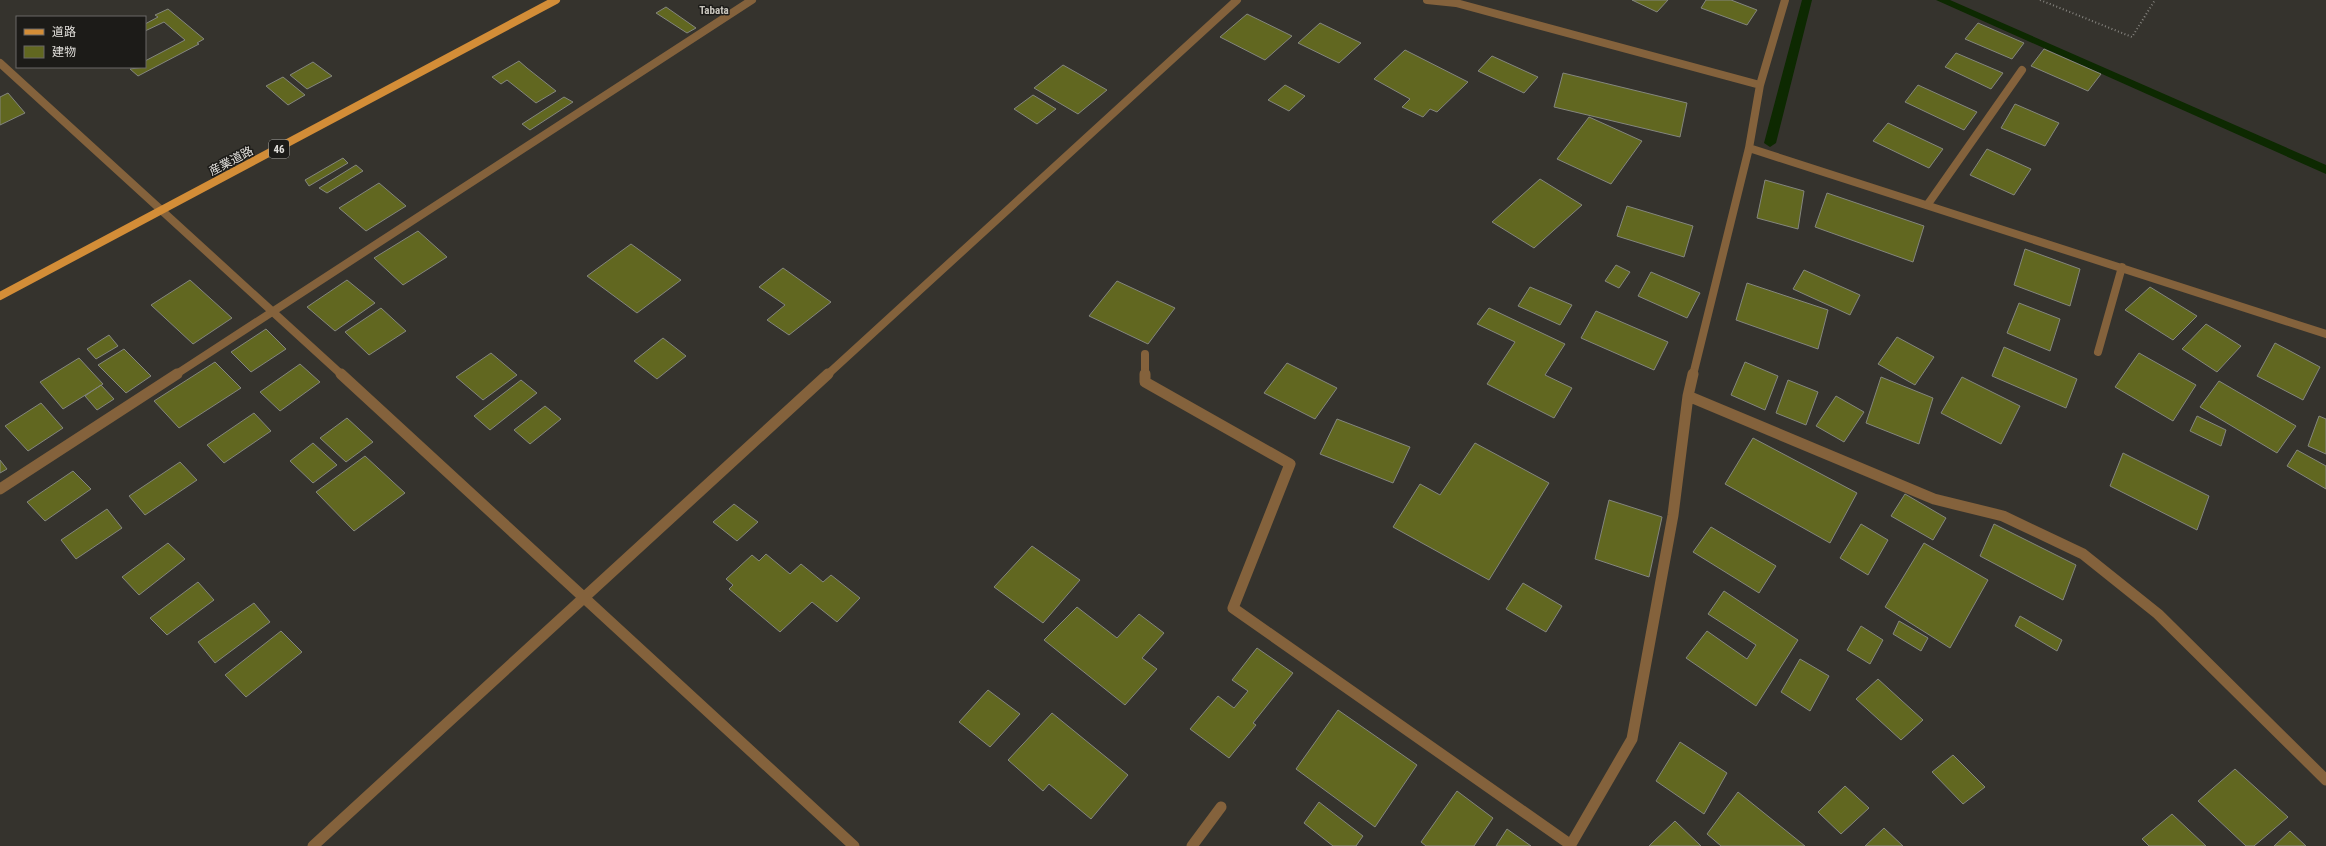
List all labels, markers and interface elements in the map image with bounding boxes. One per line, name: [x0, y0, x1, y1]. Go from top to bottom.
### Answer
district label: Tabata: [699, 4, 729, 17]
legend: [16, 16, 146, 68]
text: 道路: [52, 25, 76, 39]
text: 建物: [52, 45, 76, 59]
road number: 46: [269, 140, 289, 158]
street label: 産業道路: [207, 144, 255, 178]

